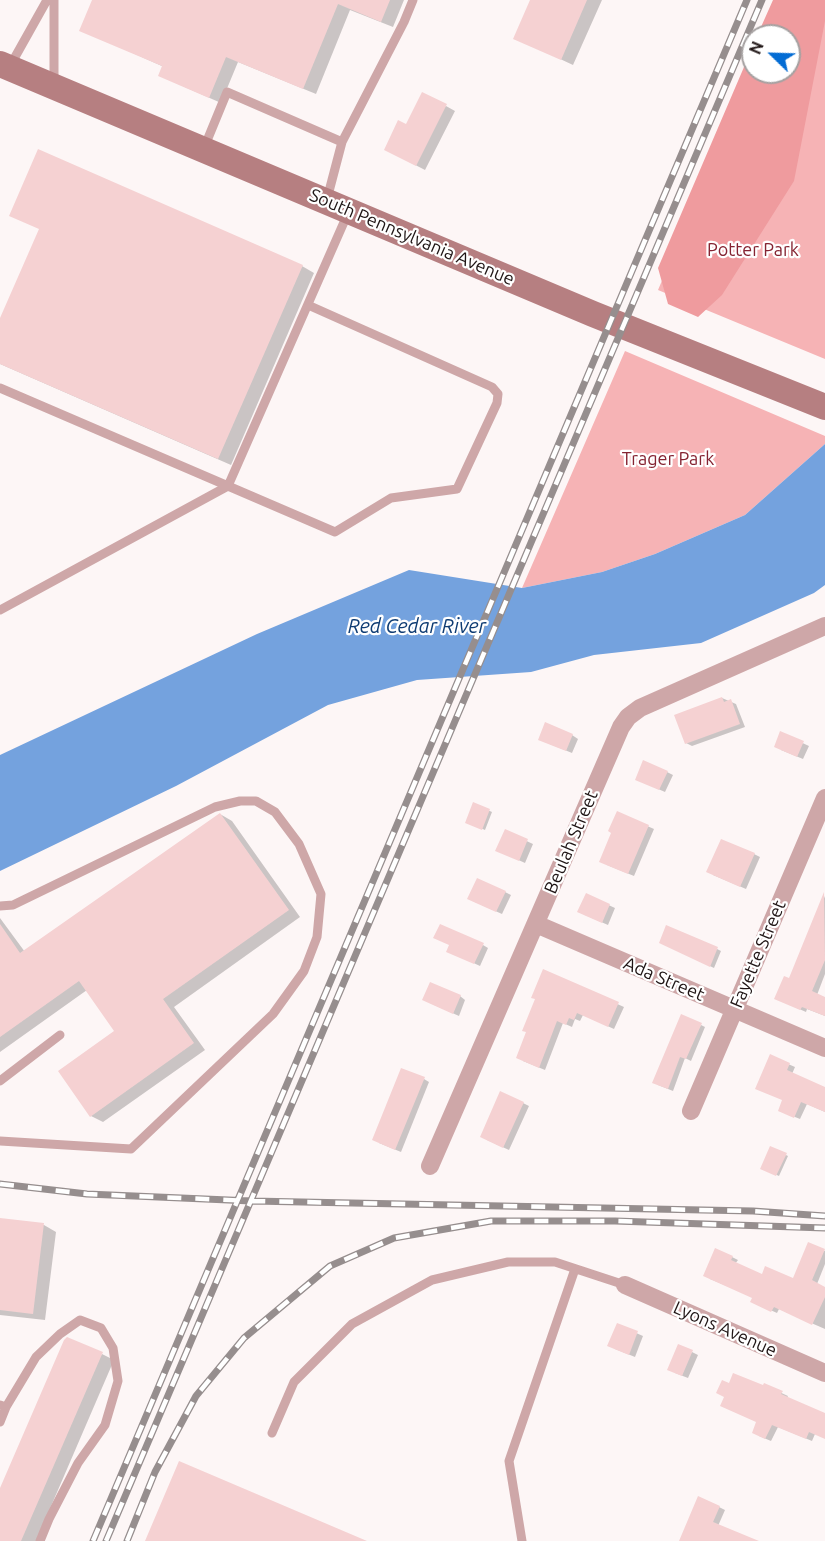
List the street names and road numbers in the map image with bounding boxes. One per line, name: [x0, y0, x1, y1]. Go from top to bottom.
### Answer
street label: South Pennsylvania Avenue: [306, 184, 518, 290]
street label: Beulah Street: [540, 787, 602, 897]
street label: Fayette Street: [726, 897, 790, 1011]
street label: Ada Street: [620, 952, 708, 1006]
street label: Lyons Avenue: [670, 1297, 780, 1361]

